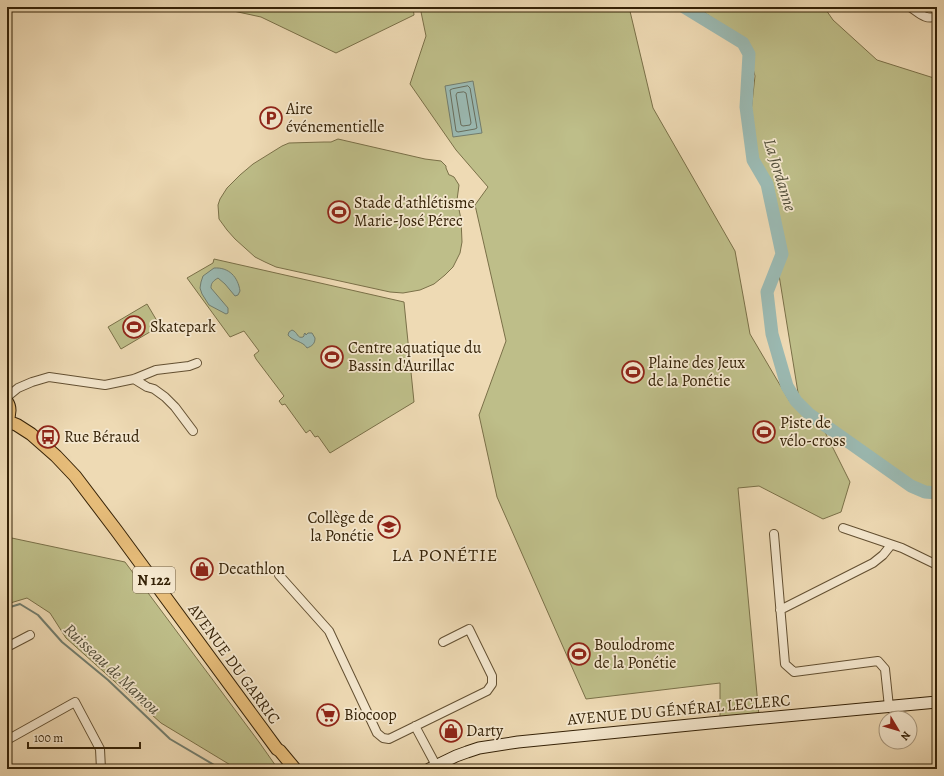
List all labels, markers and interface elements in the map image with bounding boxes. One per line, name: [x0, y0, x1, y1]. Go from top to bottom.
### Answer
place label: Aire événementielle: [285, 98, 384, 138]
parking icon: Aire événementielle: [258, 105, 284, 131]
water label: La Jordanne: [758, 136, 802, 214]
place label: Stade d'athlétisme Marie-José Pérec: [354, 192, 475, 232]
sports icon: Stade d'athlétisme Marie-José Pérec: [326, 199, 352, 225]
sports icon: Skatepark: [121, 314, 147, 340]
place label: Skatepark: [150, 316, 216, 338]
place label: Centre aquatique du Bassin d'Aurillac: [348, 337, 482, 377]
sports icon: Centre aquatique du Bassin d'Aurillac: [319, 344, 345, 370]
place label: Plaine des Jeux de la Ponétie: [648, 352, 746, 392]
sports icon: Plaine des Jeux de la Ponétie: [620, 359, 646, 385]
place label: Piste de vélo-cross: [779, 412, 846, 452]
sports icon: Piste de vélo-cross: [751, 419, 777, 445]
bus stop icon: Rue Béraud: [35, 424, 61, 450]
place label: Rue Béraud: [64, 426, 140, 448]
place label: Collège de la Ponétie: [307, 507, 374, 547]
school or university icon: Collège de la Ponétie: [376, 514, 402, 540]
district label: LA PONÉTIE: [392, 543, 498, 567]
shop icon: Decathlon: [189, 556, 215, 582]
place label: Decathlon: [218, 558, 285, 580]
road number: N 122: [133, 567, 175, 593]
street label: AVENUE DU GARRIC: [182, 599, 285, 729]
water label: Ruisseau de Mamou: [59, 618, 165, 720]
place label: Boulodrome de la Ponétie: [594, 634, 676, 674]
sports icon: Boulodrome de la Ponétie: [566, 641, 592, 667]
street label: AVENUE DU GÉNÉRAL LECLERC: [566, 689, 791, 731]
supermarket icon: Biocoop: [315, 702, 341, 728]
place label: Biocoop: [344, 704, 397, 726]
north arrow: [878, 710, 918, 750]
shop icon: Darty: [438, 718, 464, 744]
place label: Darty: [466, 720, 504, 742]
scale bar: [28, 724, 140, 750]
text: N: [897, 728, 914, 744]
text: 100 m: [34, 730, 63, 746]

